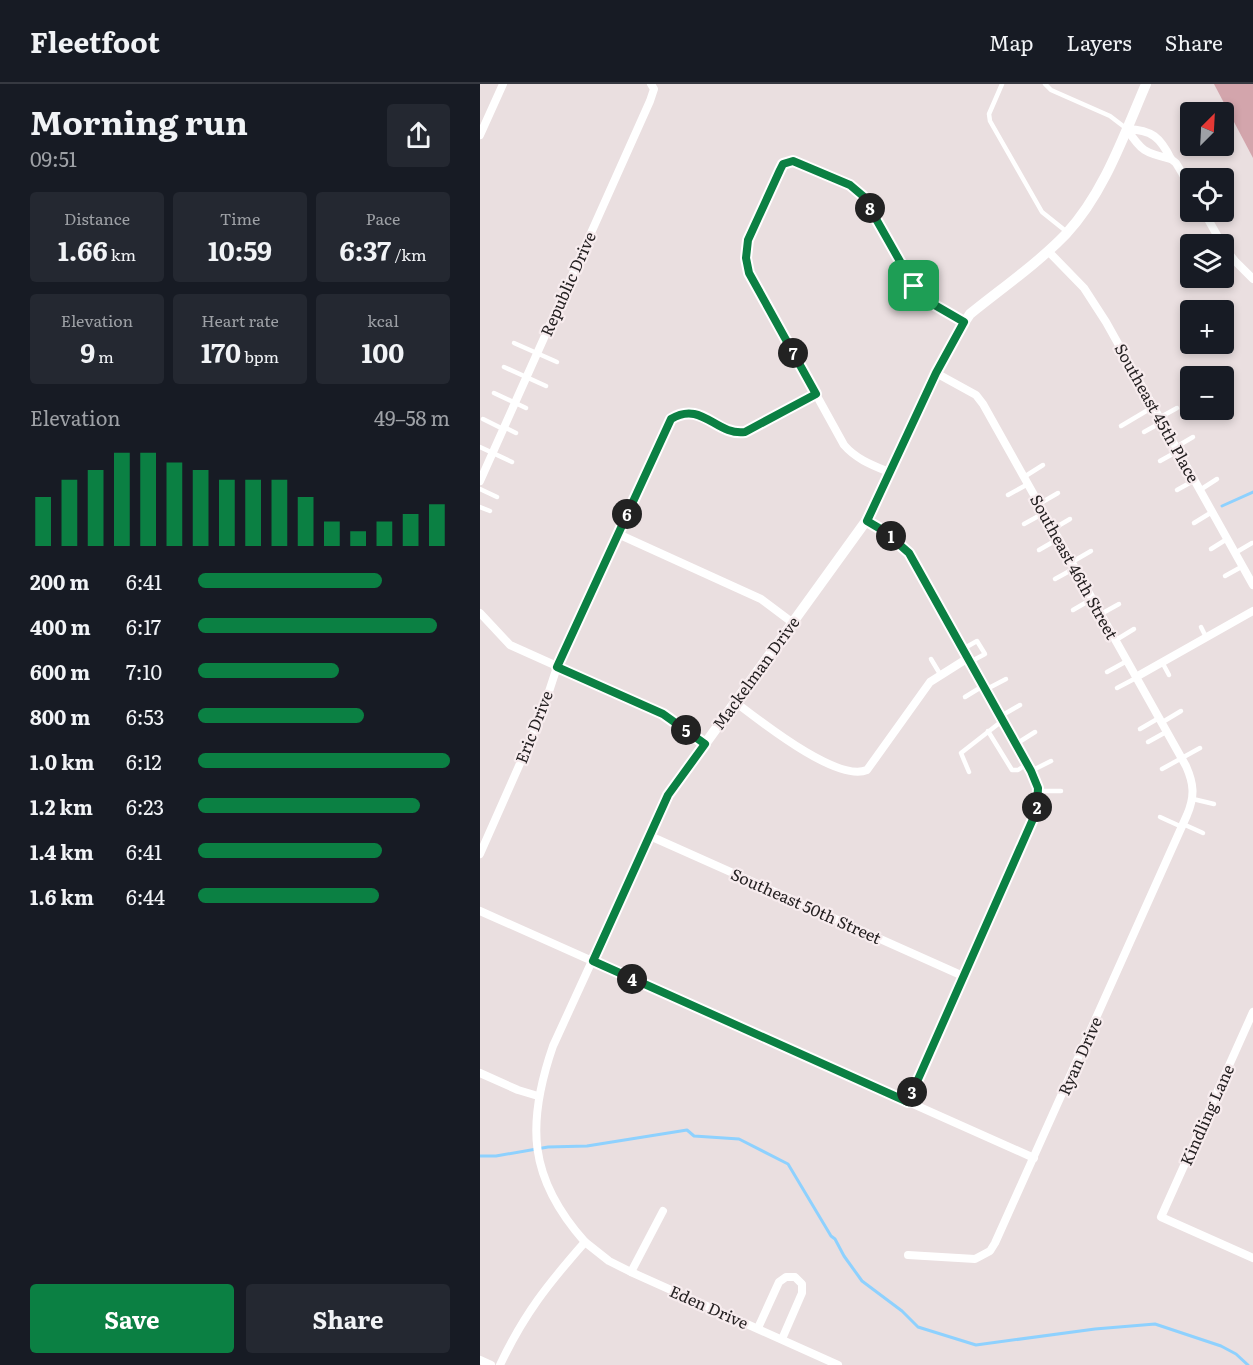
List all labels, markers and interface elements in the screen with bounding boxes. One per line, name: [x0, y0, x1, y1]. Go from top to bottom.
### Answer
text: Fleetfoot: [30, 20, 160, 62]
text: Map: [989, 26, 1034, 57]
text: Layers: [1067, 26, 1132, 57]
text: Share: [1165, 26, 1223, 57]
text: Morning run: [30, 96, 248, 145]
north arrow: [1180, 102, 1234, 156]
map controls: [1180, 102, 1234, 420]
button: share: [387, 104, 450, 167]
text: 09:51: [30, 143, 77, 173]
button: locate: [1180, 168, 1234, 222]
pin: 8: [855, 193, 885, 223]
text: 8: [865, 196, 875, 220]
text: Distance: [64, 206, 130, 230]
text: Time: [220, 206, 260, 230]
text: Pace: [366, 206, 400, 230]
street label: Republic Drive: [533, 227, 601, 340]
text: 1.66: [58, 230, 108, 269]
text: 10:59: [208, 230, 272, 269]
text: 6:37: [340, 230, 391, 269]
button: layers: [1180, 234, 1234, 288]
text: km: [108, 242, 136, 266]
text: /km: [391, 242, 426, 266]
pin: [888, 260, 939, 311]
icon: arrive: [897, 269, 930, 302]
button: +: [1180, 300, 1234, 354]
text: Elevation: [61, 308, 133, 332]
text: Heart rate: [201, 308, 279, 332]
text: kcal: [367, 308, 399, 332]
text: 9: [80, 332, 95, 371]
text: 170: [201, 332, 241, 371]
text: 100: [362, 332, 404, 371]
pin: 7: [778, 338, 808, 368]
street label: Southeast 45th Place: [1110, 339, 1206, 487]
text: 7: [789, 341, 797, 365]
text: m: [95, 344, 114, 368]
text: bpm: [241, 344, 279, 368]
button: −: [1180, 366, 1234, 420]
text: Elevation: [30, 402, 120, 432]
text: 49–58 m: [374, 402, 450, 432]
street label: Southeast 46th Street: [1025, 490, 1125, 644]
pin: 6: [612, 499, 642, 529]
text: 6: [622, 502, 632, 526]
pin: 1: [876, 521, 906, 551]
text: 1: [888, 524, 894, 548]
text: 200 m: [30, 566, 89, 596]
text: 6:41: [126, 566, 162, 596]
text: 400 m: [30, 611, 91, 641]
text: 6:17: [126, 611, 161, 641]
street label: Mackelman Drive: [706, 611, 805, 734]
text: 600 m: [30, 656, 90, 686]
text: 7:10: [126, 656, 162, 686]
street label: Eric Drive: [508, 687, 558, 767]
text: 800 m: [30, 701, 90, 731]
text: 6:53: [126, 701, 164, 731]
pin: 5: [671, 715, 701, 745]
text: 5: [682, 718, 690, 742]
text: 1.0 km: [30, 746, 95, 776]
text: 6:12: [126, 746, 162, 776]
text: 1.2 km: [30, 791, 93, 821]
text: 6:23: [126, 791, 164, 821]
pin: 2: [1022, 792, 1052, 822]
text: 2: [1033, 795, 1041, 819]
text: 1.4 km: [30, 836, 94, 866]
text: 6:41: [126, 836, 162, 866]
street label: Southeast 50th Street: [727, 861, 886, 949]
text: 1.6 km: [30, 881, 94, 911]
text: 6:44: [126, 881, 165, 911]
pin: 4: [617, 964, 647, 994]
text: 4: [627, 967, 637, 991]
street label: Ryan Drive: [1051, 1012, 1107, 1099]
street label: Kindling Lane: [1173, 1060, 1239, 1169]
pin: 3: [897, 1077, 927, 1107]
text: 3: [908, 1080, 916, 1104]
street label: Eden Drive: [666, 1278, 753, 1334]
button: Save: [30, 1284, 234, 1353]
button: Share: [246, 1284, 450, 1353]

